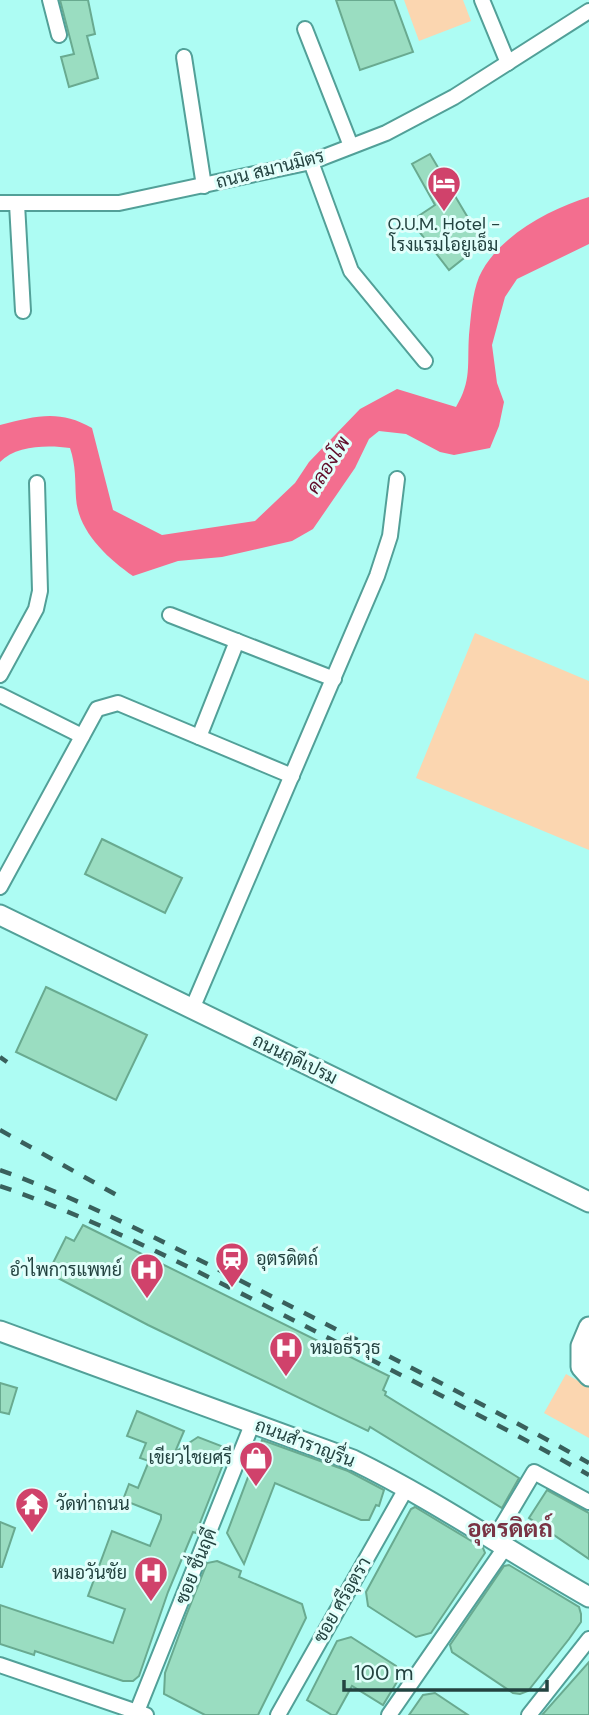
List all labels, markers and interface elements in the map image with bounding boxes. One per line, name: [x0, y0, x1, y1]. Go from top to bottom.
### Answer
street label: ถนน สมานมิตร: [213, 144, 327, 194]
hotel icon: O.U.M. Hotel - โรงแรมโอยูเอ็ม: [425, 164, 463, 213]
place label: O.U.M. Hotel - โรงแรมโอยูเอ็ม: [387, 212, 501, 258]
water label: คลองโพ: [301, 431, 355, 498]
street label: ถนนฤดีเปรม: [249, 1027, 342, 1090]
station icon: อุตรดิตถ์: [213, 1240, 251, 1289]
place label: อุตรดิตถ์: [256, 1246, 318, 1271]
hospital icon: อำไพการแพทย์: [128, 1251, 166, 1300]
place label: อำไพการแพทย์: [9, 1257, 122, 1282]
hospital icon: หมอธีรวุธ: [267, 1329, 305, 1378]
place label: หมอธีรวุธ: [310, 1335, 381, 1360]
street label: ถนนสำราญรื่น: [252, 1409, 360, 1473]
shop icon: เขียวไชยศรี: [237, 1439, 275, 1488]
place label: เขียวไชยศรี: [148, 1445, 232, 1470]
temple icon: วัดท่าถนน: [13, 1485, 51, 1534]
place label: วัดท่าถนน: [56, 1492, 130, 1516]
district label: อุตรดิตถ์: [467, 1513, 554, 1546]
street label: ซอย ชื่นฤดี: [166, 1523, 222, 1608]
street label: ซอย ศรีอุตรา: [307, 1552, 376, 1647]
hospital icon: หมอวันชัย: [132, 1554, 170, 1603]
place label: หมอวันชัย: [52, 1561, 127, 1585]
scale bar: [344, 1648, 547, 1692]
text: 100 m: [354, 1659, 414, 1687]

